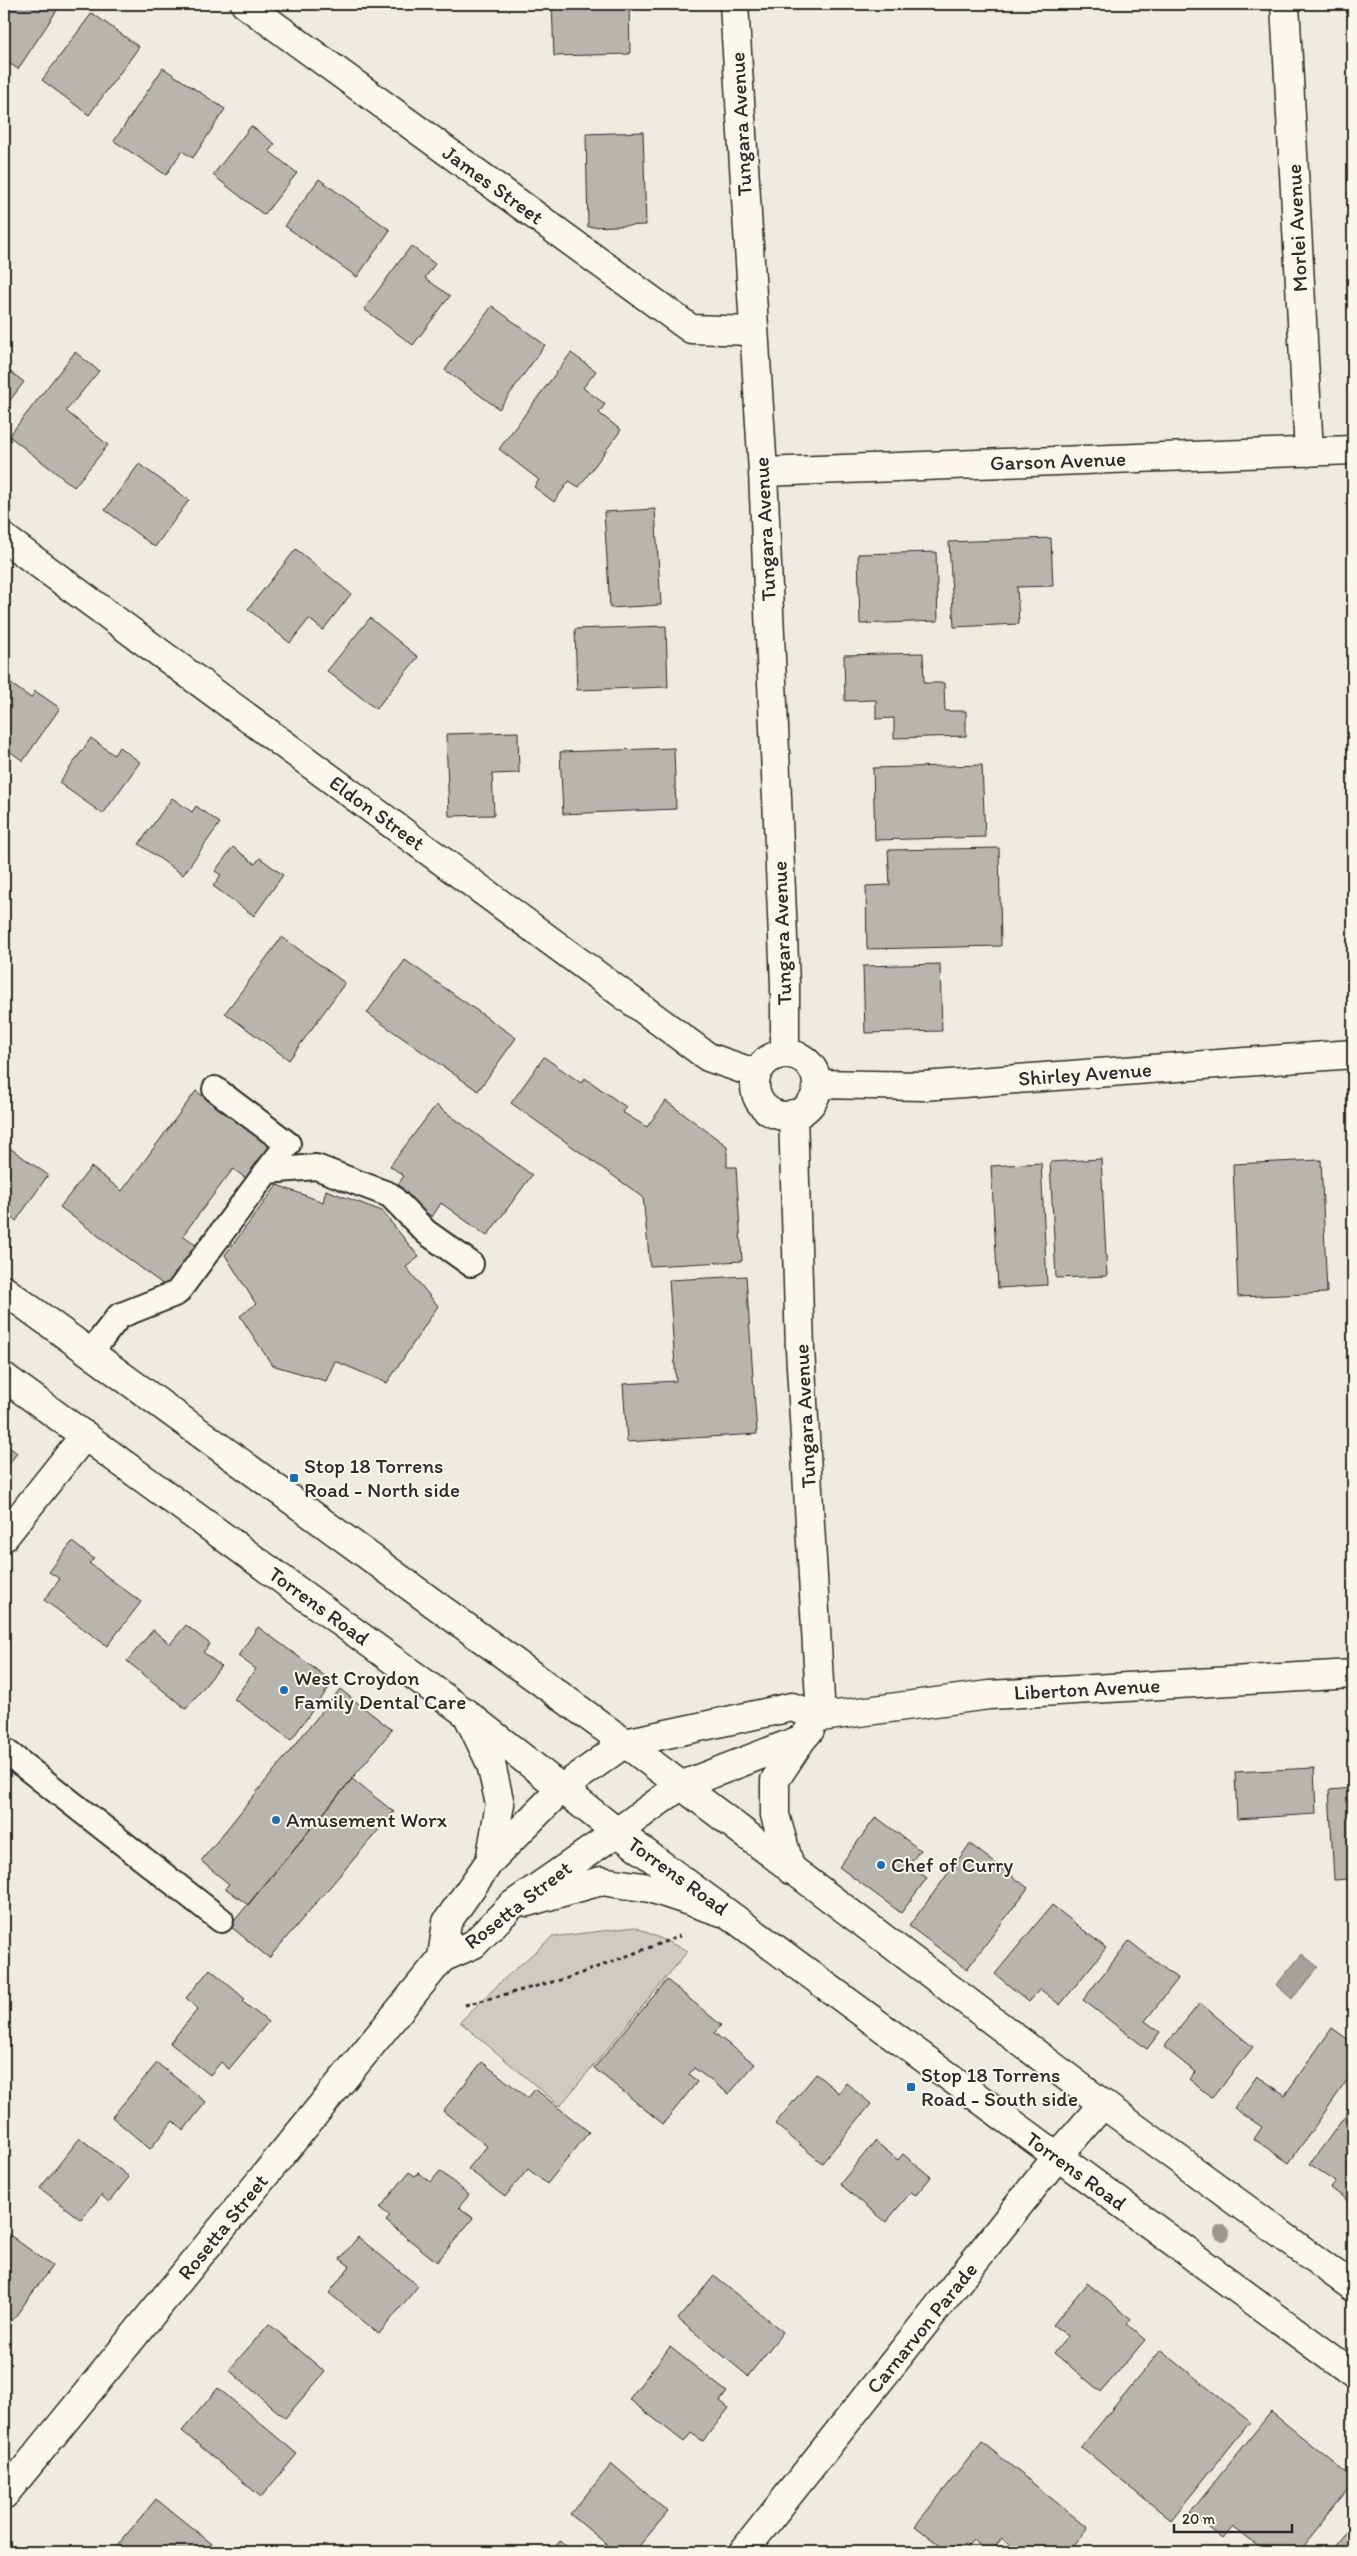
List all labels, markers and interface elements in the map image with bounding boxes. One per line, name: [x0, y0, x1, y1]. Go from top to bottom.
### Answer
street label: Tungara Avenue: [724, 51, 757, 197]
street label: James Street: [438, 140, 549, 230]
street label: Morlei Avenue: [1281, 163, 1312, 293]
street label: Garson Avenue: [989, 446, 1126, 475]
street label: Tungara Avenue: [748, 456, 781, 602]
street label: Eldon Street: [325, 770, 430, 856]
street label: Tungara Avenue: [766, 860, 797, 1006]
street label: Shirley Avenue: [1017, 1056, 1153, 1091]
street label: Tungara Avenue: [788, 1343, 821, 1489]
place label: Stop 18 Torrens Road - North side: [304, 1453, 460, 1502]
marker: Stop 18 Torrens Road - North side: [288, 1472, 300, 1484]
street label: Torrens Road: [264, 1561, 374, 1650]
place label: West Croydon Family Dental Care: [294, 1665, 466, 1714]
street label: Liberton Avenue: [1013, 1672, 1161, 1705]
marker: West Croydon Family Dental Care: [278, 1684, 290, 1696]
place label: Amusement Worx: [286, 1807, 448, 1832]
marker: Amusement Worx: [270, 1814, 282, 1826]
street label: Torrens Road: [623, 1831, 733, 1920]
place label: Chef of Curry: [891, 1852, 1013, 1877]
street label: Rosetta Street: [459, 1855, 576, 1954]
marker: Chef of Curry: [875, 1859, 887, 1871]
place label: Stop 18 Torrens Road - South side: [921, 2062, 1078, 2111]
marker: Stop 18 Torrens Road - South side: [905, 2081, 917, 2093]
street label: Torrens Road: [1021, 2126, 1131, 2215]
street label: Rosetta Street: [172, 2169, 273, 2285]
street label: Carnarvon Parade: [861, 2257, 982, 2398]
scale bar: [1174, 2501, 1292, 2533]
text: 20 m: [1182, 2510, 1216, 2528]

